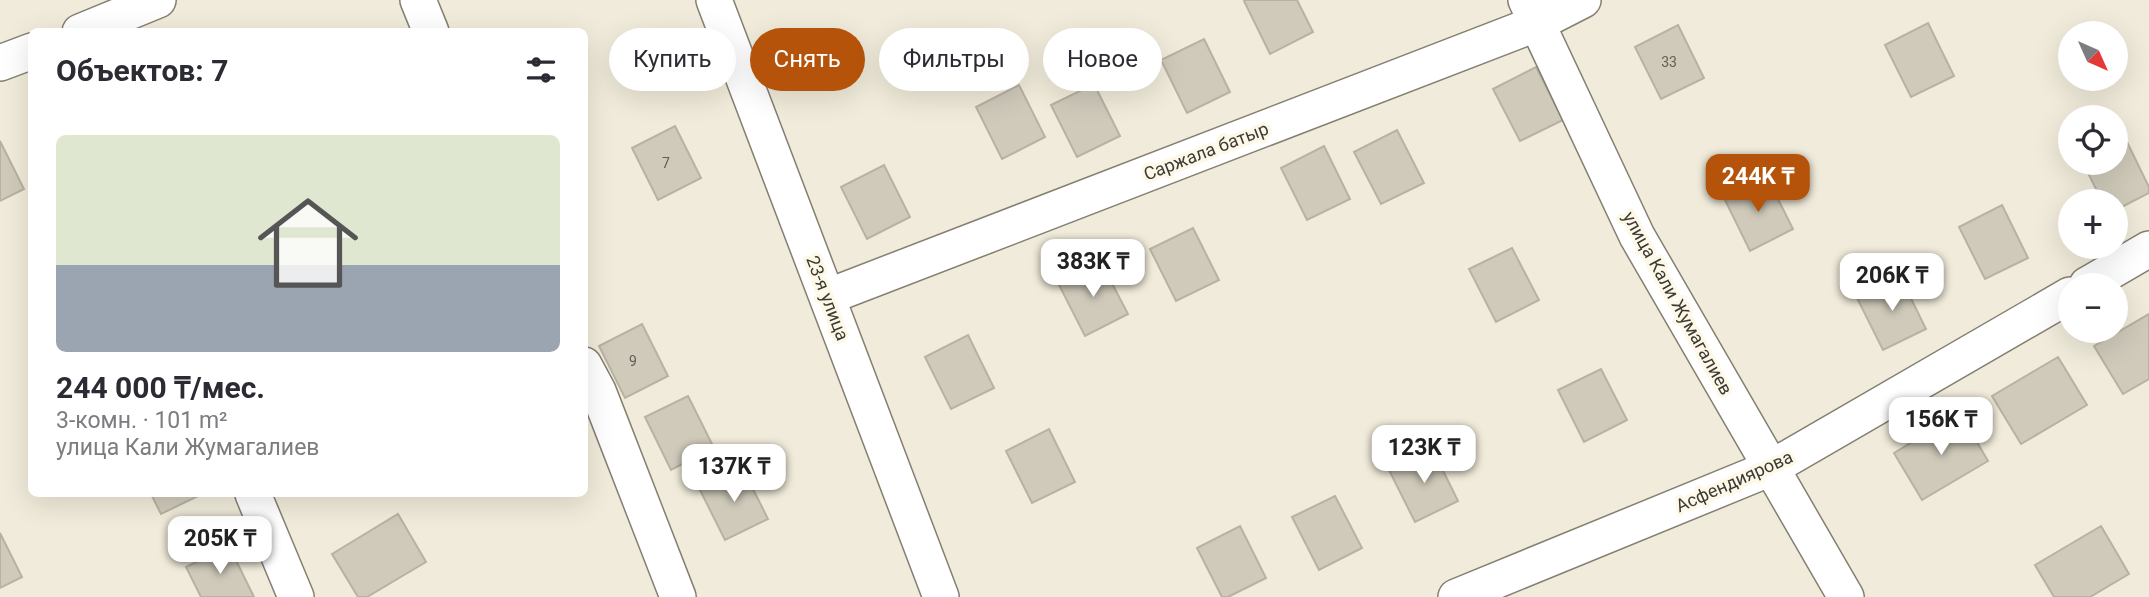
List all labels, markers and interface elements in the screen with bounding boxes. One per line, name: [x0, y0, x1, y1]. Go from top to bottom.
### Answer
north arrow: [2058, 21, 2128, 91]
map controls: [2058, 21, 2128, 343]
chip: Купить: [609, 28, 736, 91]
chip: Снять: [750, 28, 865, 91]
chip: Фильтры: [879, 28, 1029, 91]
chip: Новое: [1043, 28, 1162, 91]
icon: filters: [522, 51, 560, 89]
text: Объектов: 7: [56, 53, 228, 88]
house number: 33: [1661, 54, 1677, 70]
button: locate: [2058, 105, 2128, 175]
street label: Саржала батыр: [1141, 118, 1271, 184]
pin: 244K ₸: [1701, 154, 1815, 214]
house number: 7: [662, 155, 670, 171]
text: 244K ₸: [1722, 163, 1794, 190]
icon: home: [245, 180, 371, 306]
button: +: [2058, 189, 2128, 259]
street label: улица Кали Жумагалиев: [1619, 208, 1737, 398]
pin: 383K ₸: [1036, 240, 1150, 299]
text: 383K ₸: [1057, 248, 1129, 275]
street label: 23-я улица: [802, 253, 854, 343]
pin: 206K ₸: [1835, 254, 1949, 313]
text: 206K ₸: [1856, 262, 1928, 289]
button: −: [2058, 273, 2128, 343]
house number: 9: [629, 353, 637, 369]
text: 244 000 ₸/мес.: [56, 370, 265, 405]
pin: 156K ₸: [1884, 398, 1998, 457]
text: 156K ₸: [1905, 406, 1977, 433]
text: 3-комн. · 101 m²: [56, 407, 228, 434]
pin: 123K ₸: [1367, 426, 1481, 485]
text: улица Кали Жумагалиев: [56, 434, 319, 461]
text: 123K ₸: [1388, 434, 1460, 461]
pin: 137K ₸: [677, 444, 791, 504]
street label: Асфендиярова: [1672, 446, 1796, 516]
text: 137K ₸: [698, 453, 770, 480]
pin: 205K ₸: [163, 516, 277, 576]
text: 205K ₸: [184, 525, 256, 552]

